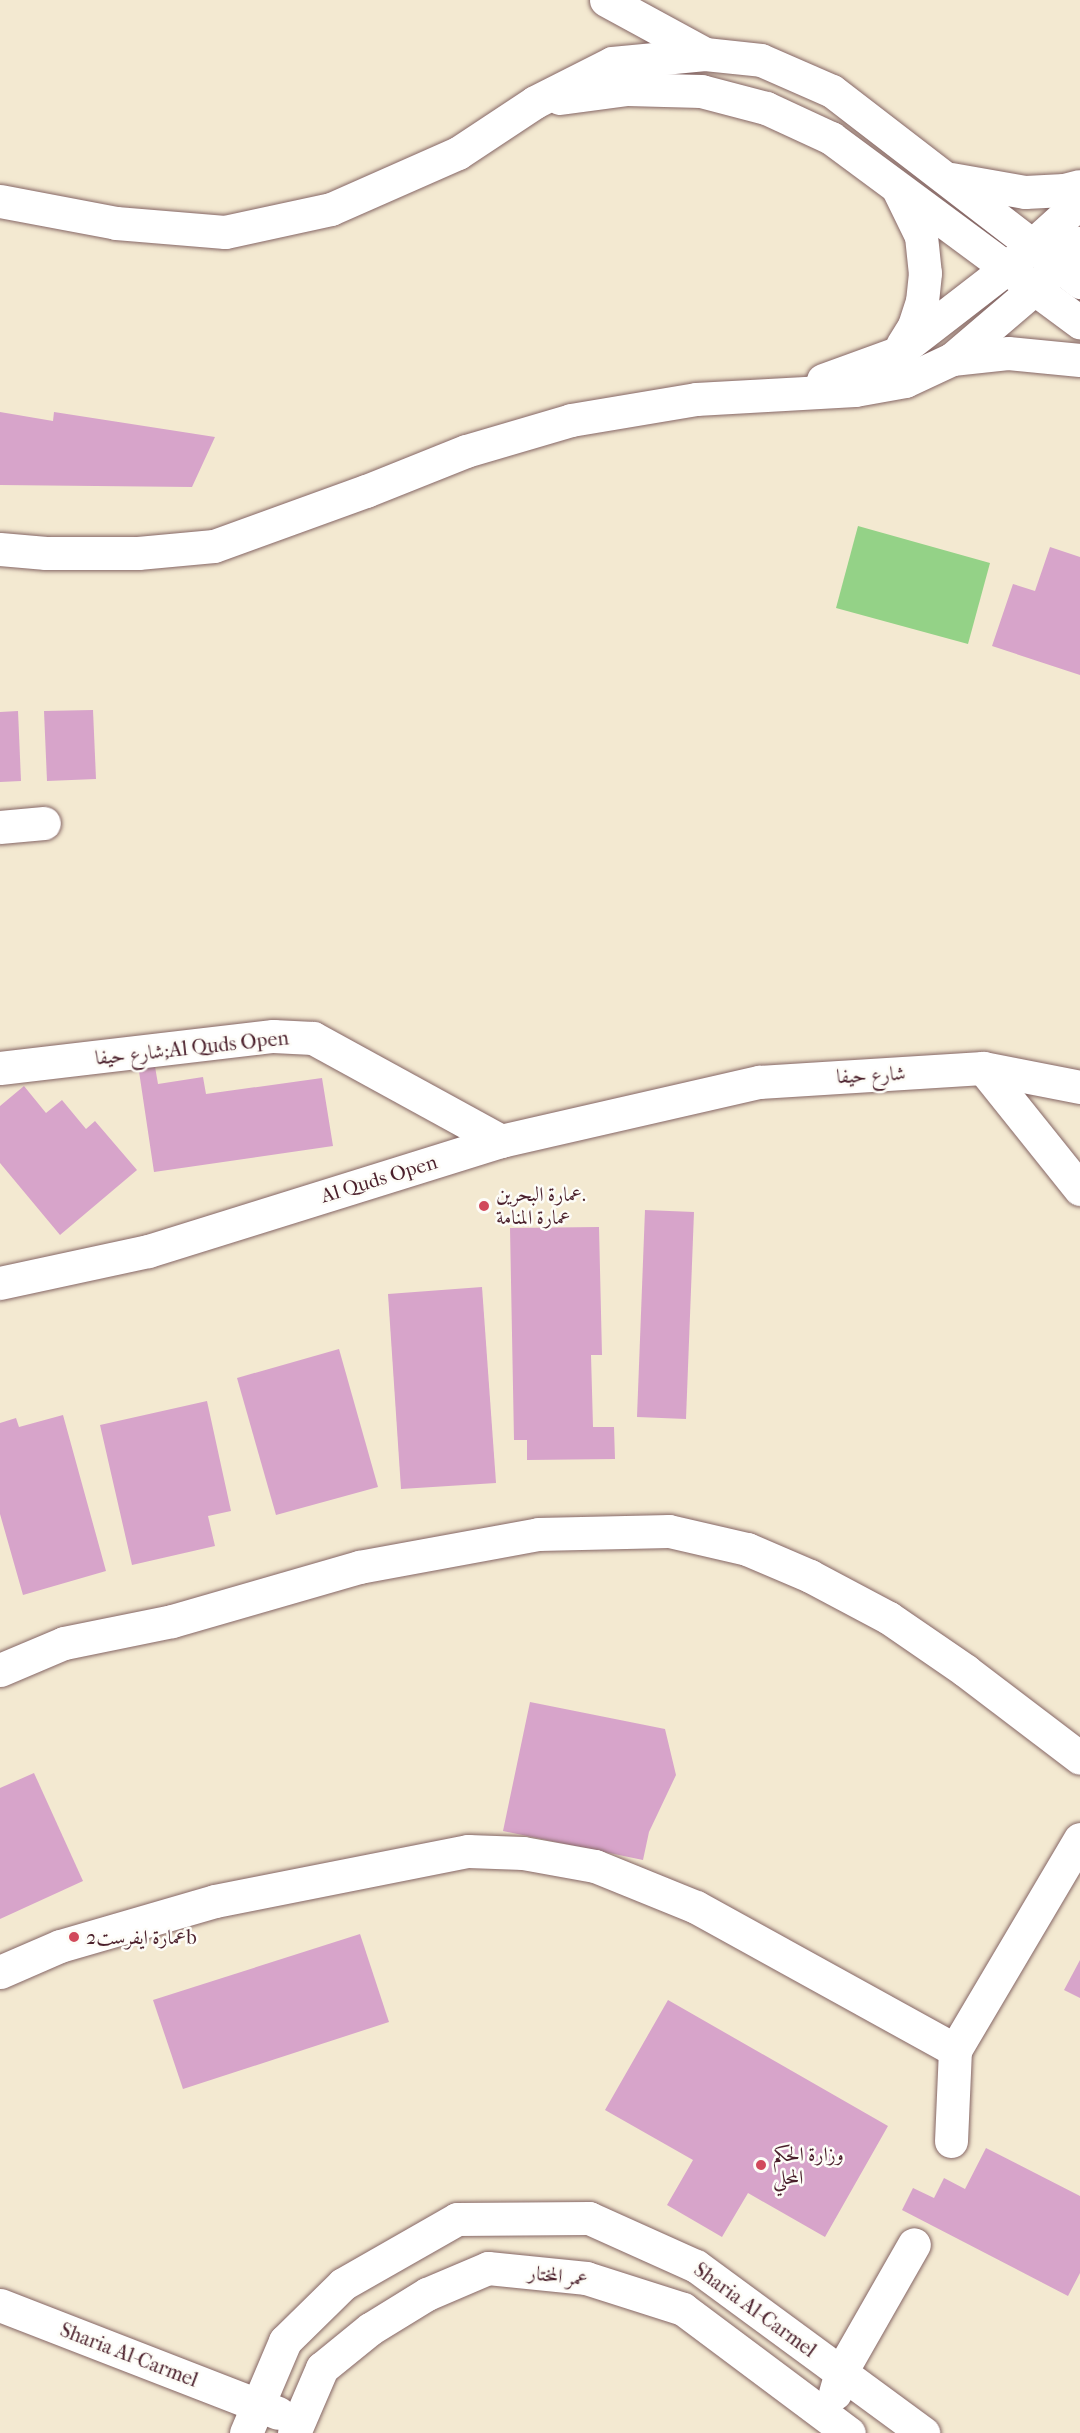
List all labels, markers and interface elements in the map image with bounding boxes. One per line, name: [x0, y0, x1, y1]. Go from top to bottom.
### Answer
street label: شارع حيفا;Al Quds Open: [94, 1026, 290, 1070]
street label: شارع حيفا: [836, 1061, 906, 1089]
street label: Al Quds Open: [318, 1150, 440, 1208]
place label: عمارة البحرين. عمارة المنامة: [496, 1182, 586, 1229]
marker: عمارة البحرين. عمارة المنامة: [477, 1199, 491, 1213]
place label: عمارة ايفرست2b: [86, 1925, 197, 1949]
marker: عمارة ايفرست2b: [67, 1930, 81, 1944]
place label: وزارة الحكم المحلي: [773, 2142, 844, 2189]
marker: وزارة الحكم المحلي: [754, 2158, 768, 2172]
street label: Sharia Al-Carmel: [689, 2258, 821, 2362]
street label: عمر المختار: [527, 2260, 589, 2292]
street label: Sharia Al-Carmel: [57, 2318, 201, 2392]

